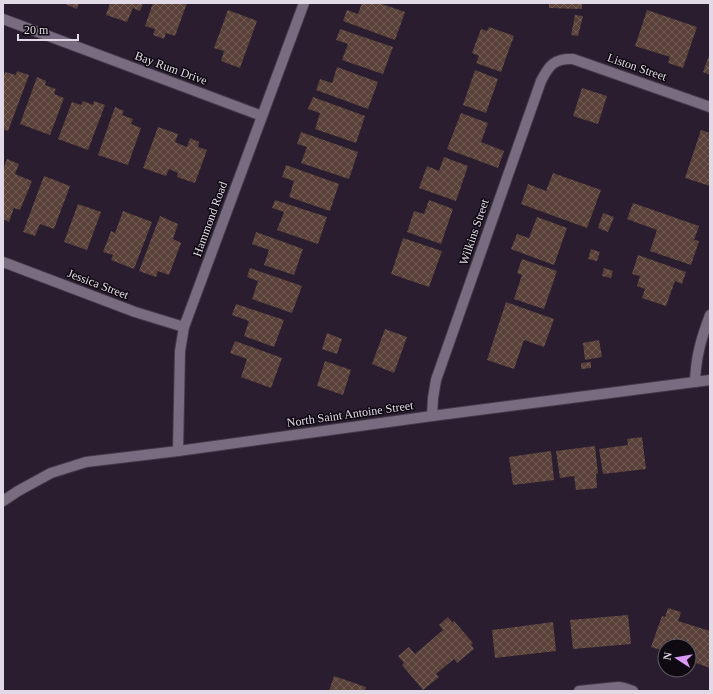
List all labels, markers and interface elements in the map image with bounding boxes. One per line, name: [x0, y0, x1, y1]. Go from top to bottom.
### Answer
scale bar: [18, 16, 78, 42]
text: 20 m: [24, 23, 49, 37]
street label: Bay Rum Drive: [133, 48, 209, 88]
street label: Liston Street: [606, 50, 669, 84]
street label: Hammond Road: [190, 179, 230, 259]
street label: Wilkins Street: [456, 197, 492, 267]
street label: Jessica Street: [65, 266, 131, 302]
street label: North Saint Antoine Street: [286, 398, 415, 430]
north arrow: [657, 638, 697, 678]
text: N: [661, 651, 674, 661]

